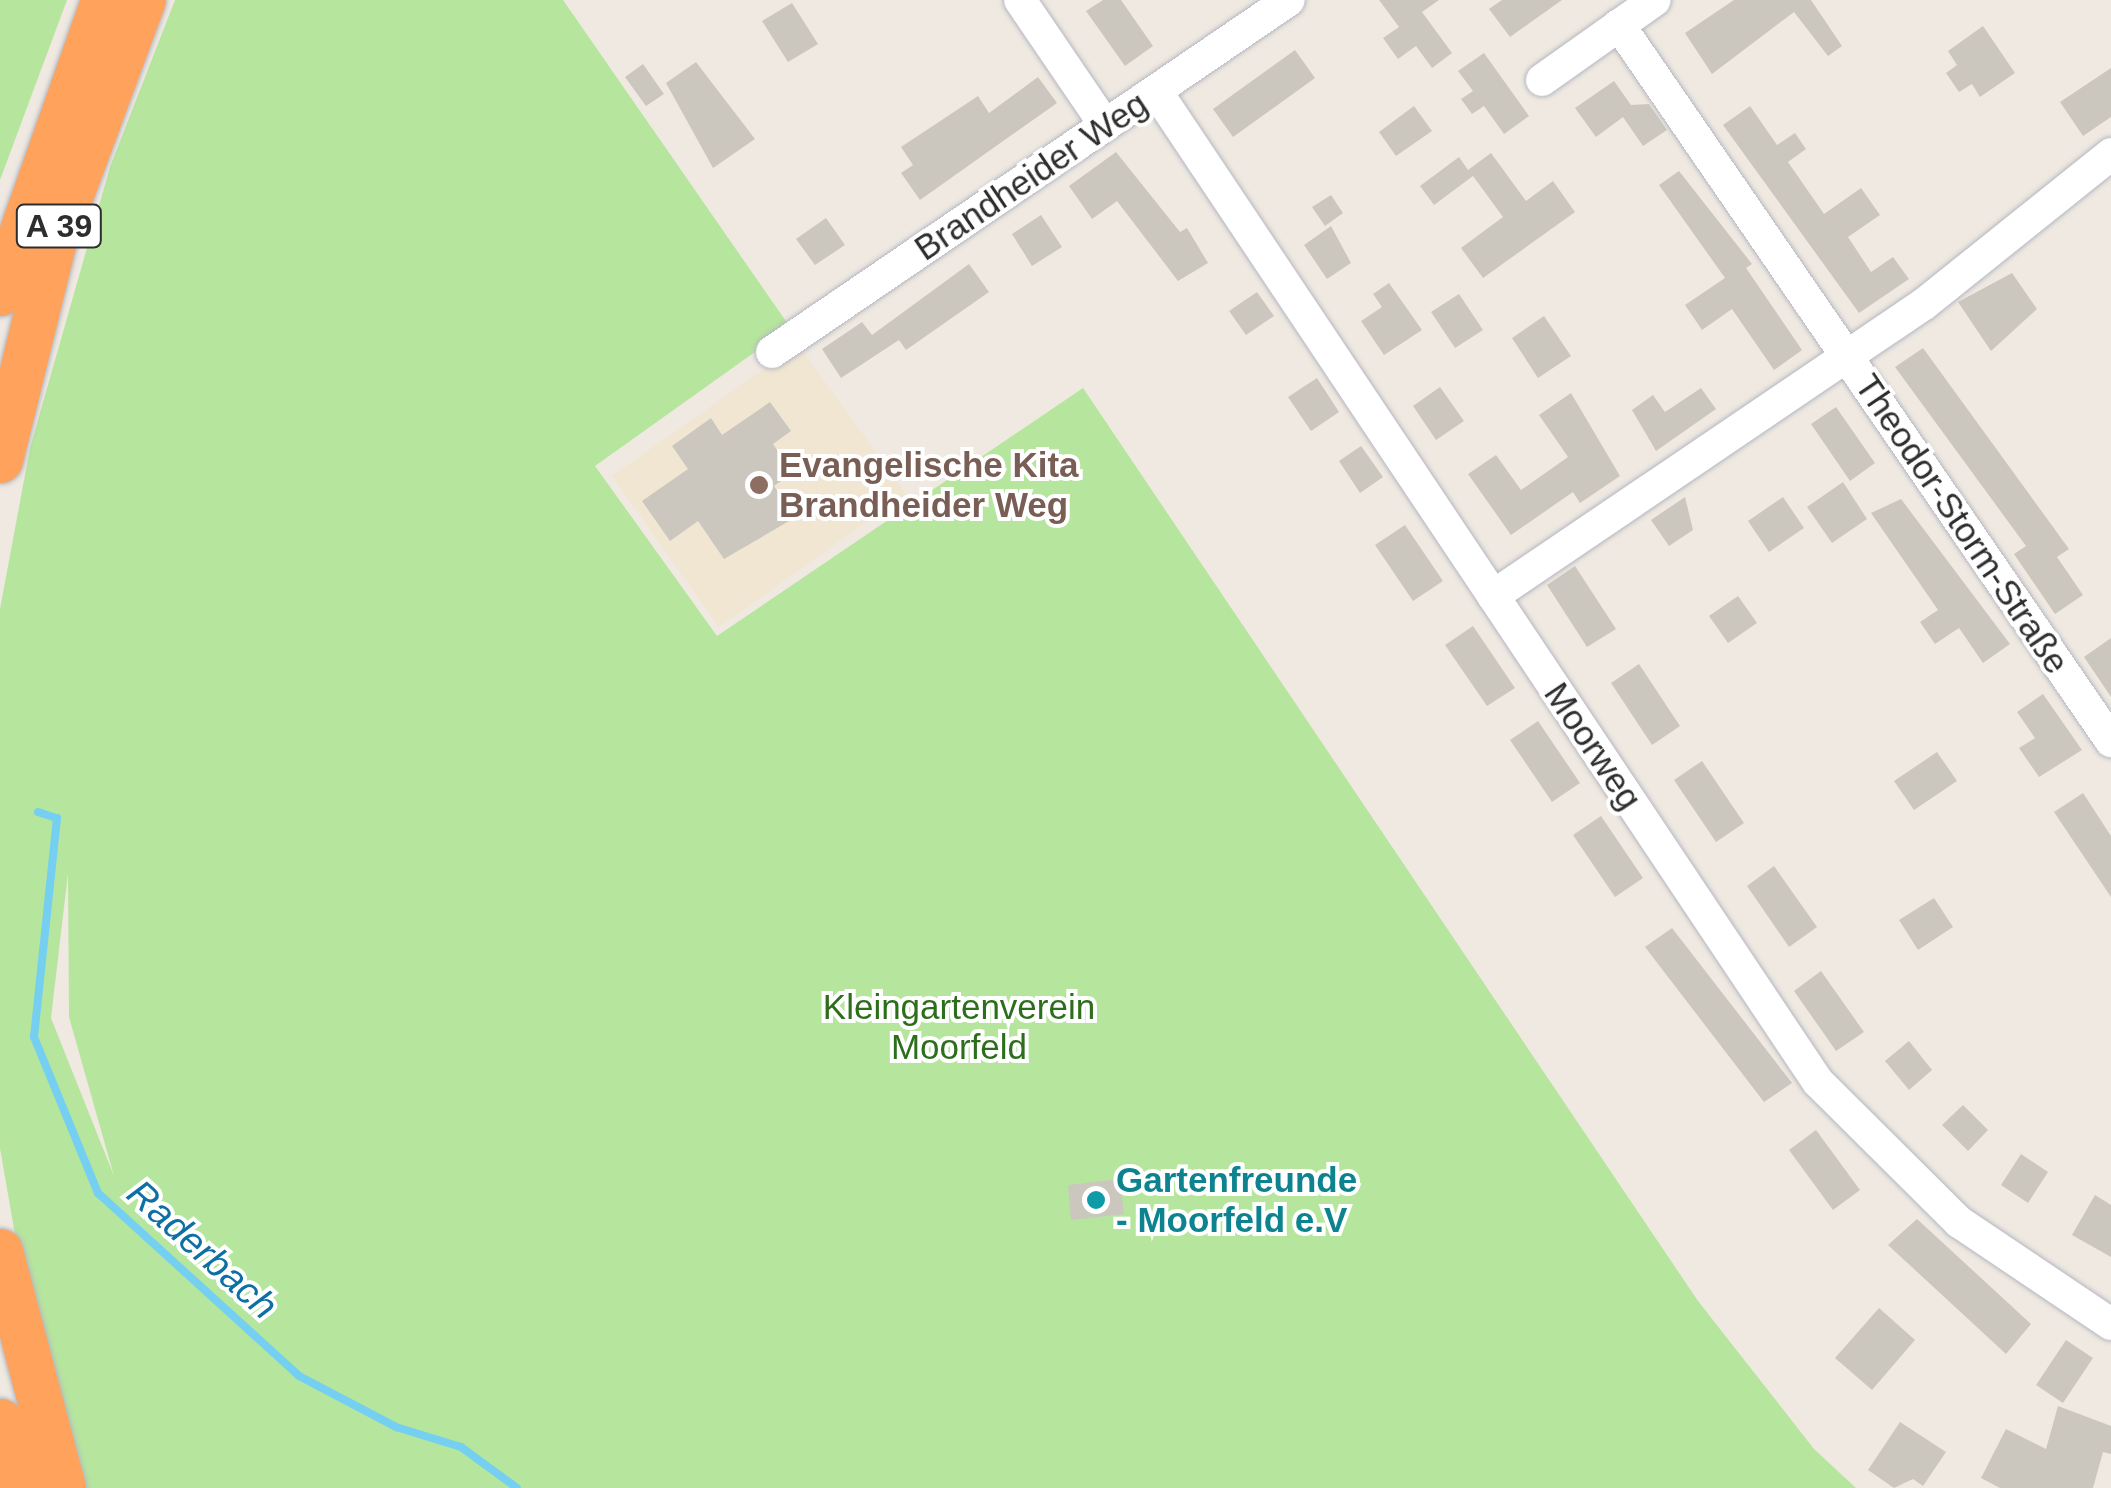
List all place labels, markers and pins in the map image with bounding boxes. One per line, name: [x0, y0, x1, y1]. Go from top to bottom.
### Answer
place label: Evangelische Kita Brandheider Weg: [779, 444, 1079, 526]
marker: Evangelische Kita Brandheider Weg: [748, 474, 770, 496]
place label: Gartenfreunde - Moorfeld e.V: [1116, 1159, 1357, 1241]
marker: Gartenfreunde - Moorfeld e.V: [1085, 1189, 1107, 1211]

